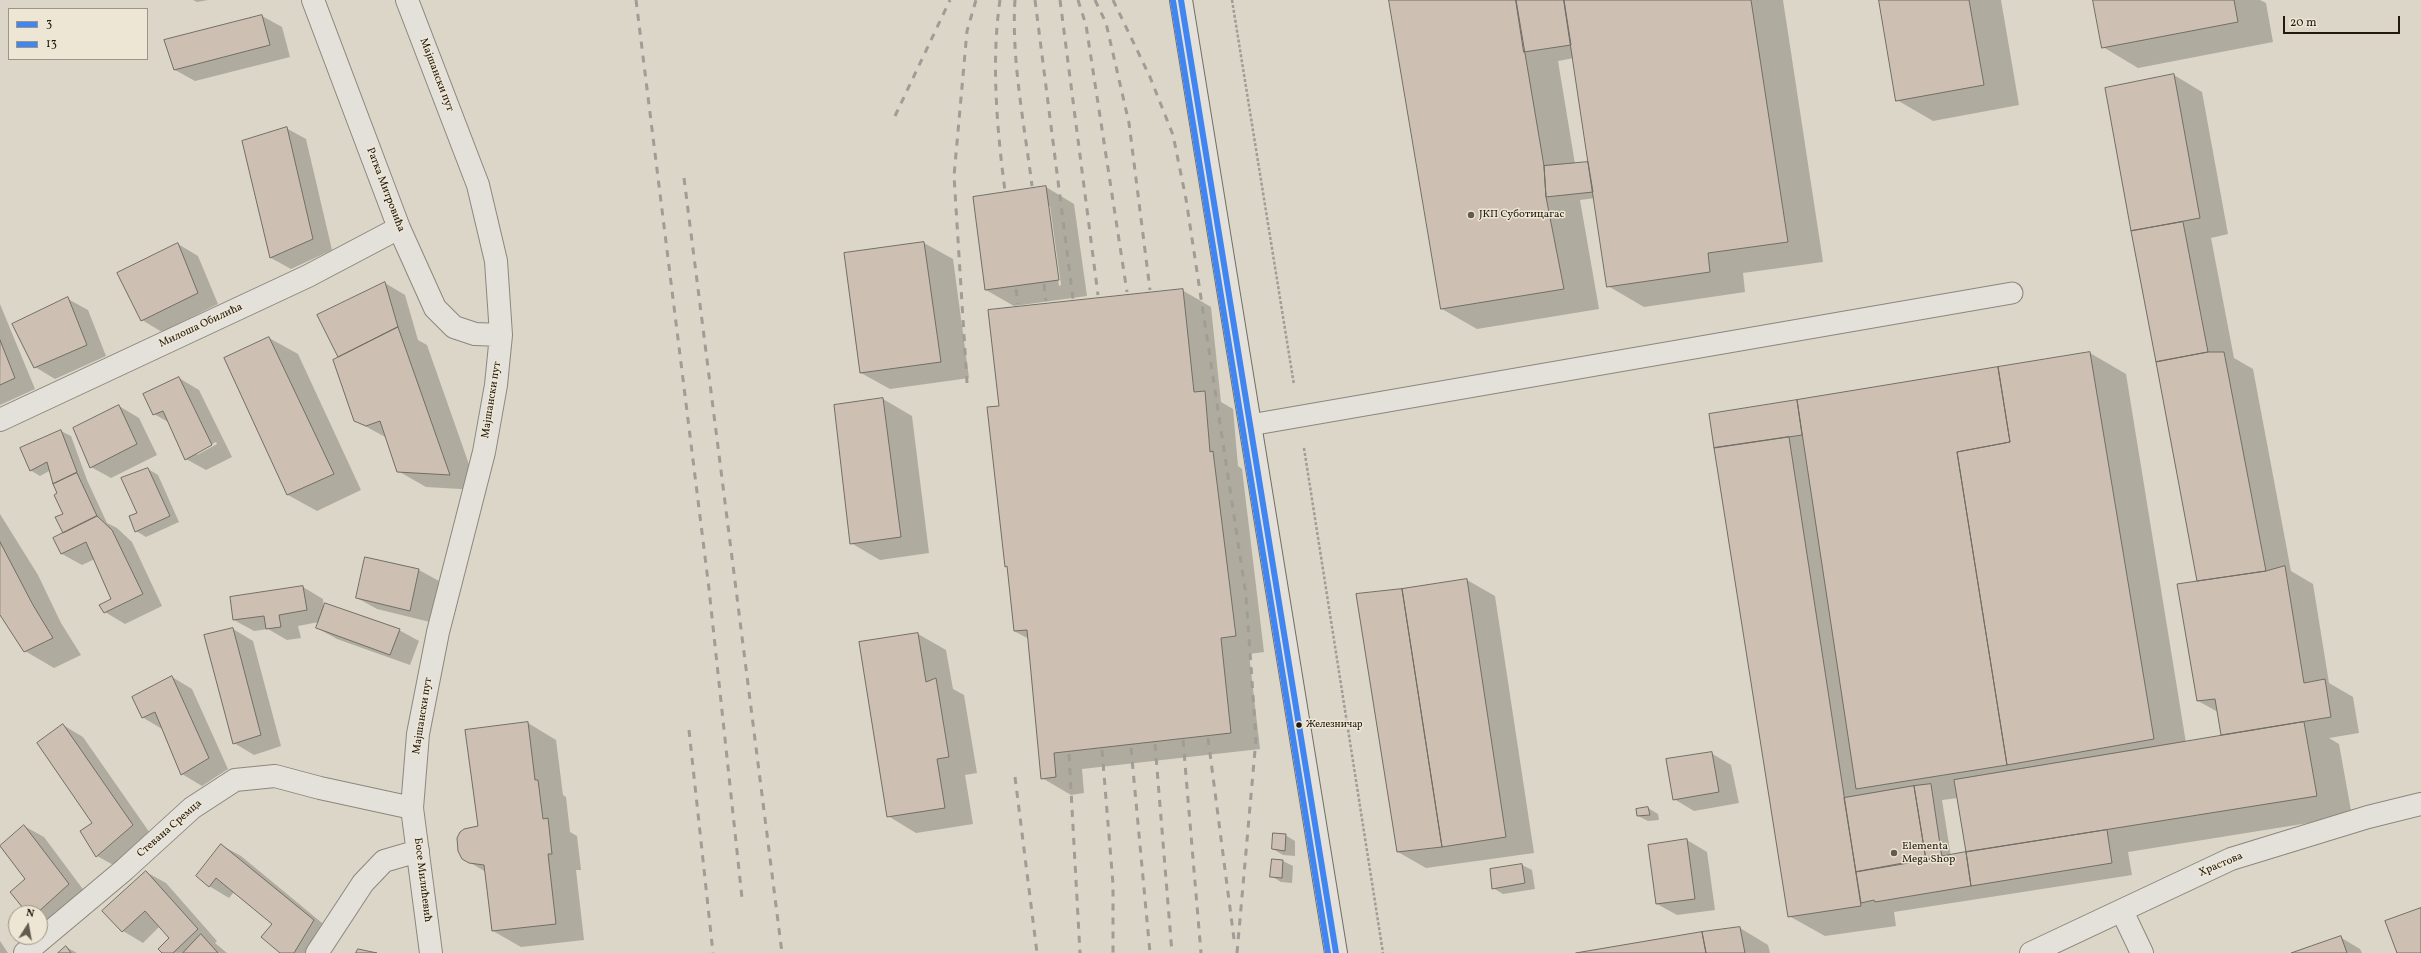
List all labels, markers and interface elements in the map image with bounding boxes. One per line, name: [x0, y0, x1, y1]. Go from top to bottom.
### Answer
legend: [8, 8, 148, 60]
scale bar: [2285, 8, 2402, 34]
text: 20 m: [2290, 15, 2317, 31]
text: 3: [46, 16, 52, 32]
text: 13: [46, 36, 57, 52]
street label: Мајшански пут: [416, 36, 456, 114]
street label: Ратка Митровића: [363, 146, 407, 234]
place label: ЈКП Суботицагас: [1479, 208, 1564, 222]
marker: ЈКП Суботицагас: [1466, 210, 1476, 220]
street label: Милоша Обилића: [157, 301, 245, 351]
street label: Мајшански пут: [479, 361, 505, 439]
street label: Мајшански пут: [410, 677, 436, 755]
place label: Железничар: [1306, 719, 1363, 731]
marker: Железничар: [1294, 720, 1304, 730]
street label: Стевана Сремца: [135, 797, 205, 861]
street label: Босе Милићевић: [410, 837, 434, 923]
place label: Elementa Mega Shop: [1902, 840, 1955, 866]
marker: Elementa Mega Shop: [1889, 848, 1899, 858]
street label: Храстова: [2197, 850, 2245, 880]
north arrow: [8, 905, 48, 945]
text: N: [25, 906, 36, 922]

